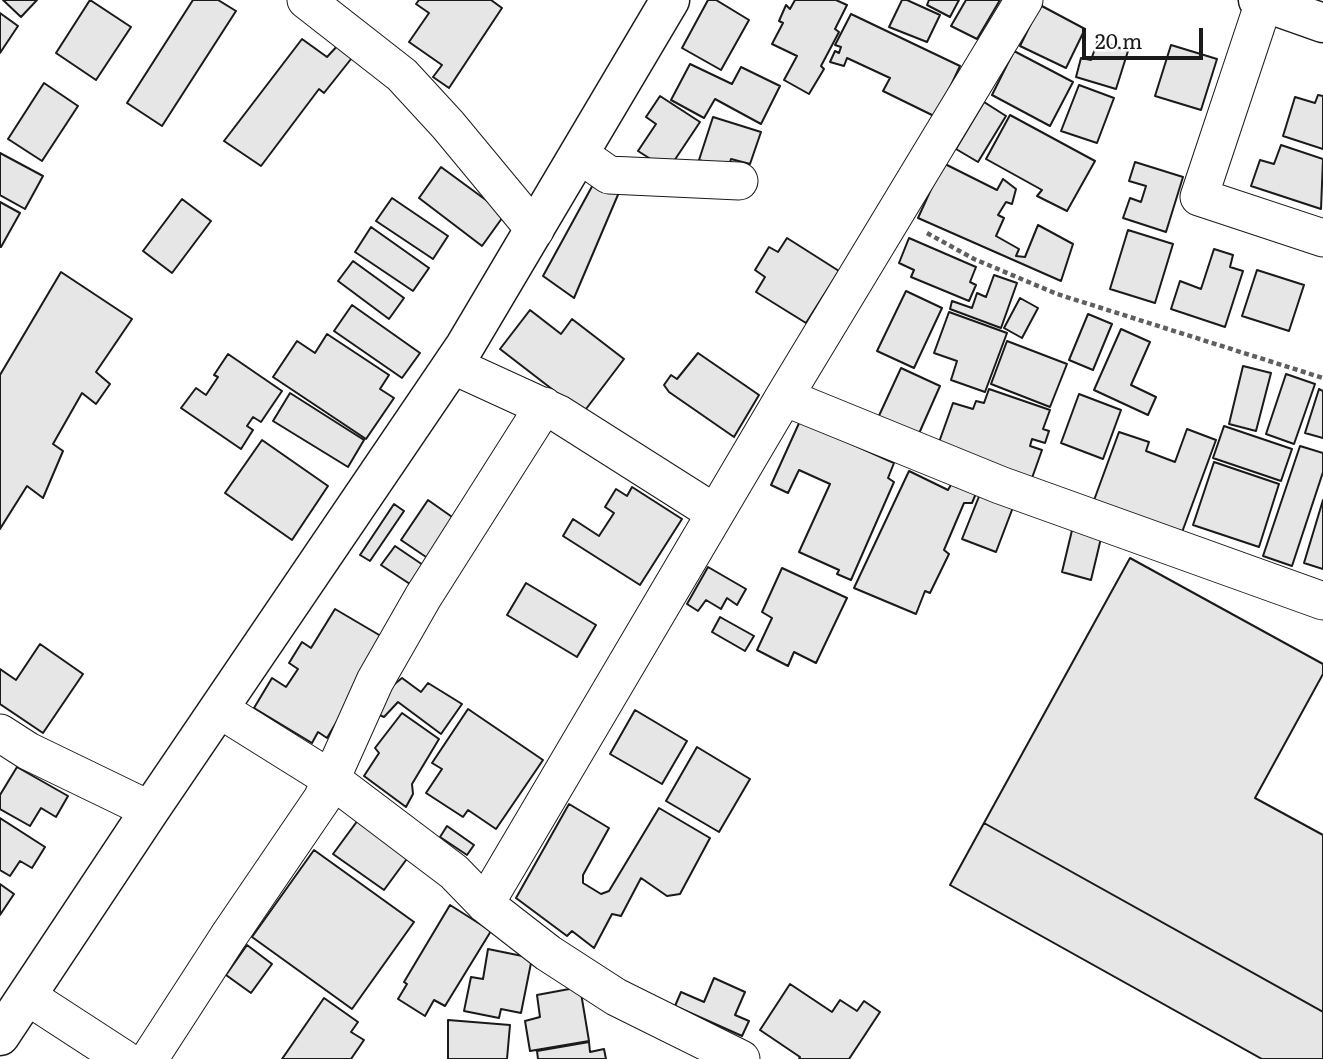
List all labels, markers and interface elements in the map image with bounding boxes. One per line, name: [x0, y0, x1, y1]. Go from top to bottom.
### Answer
scale bar: [1085, 14, 1206, 58]
text: 20 m: [1095, 24, 1142, 55]

